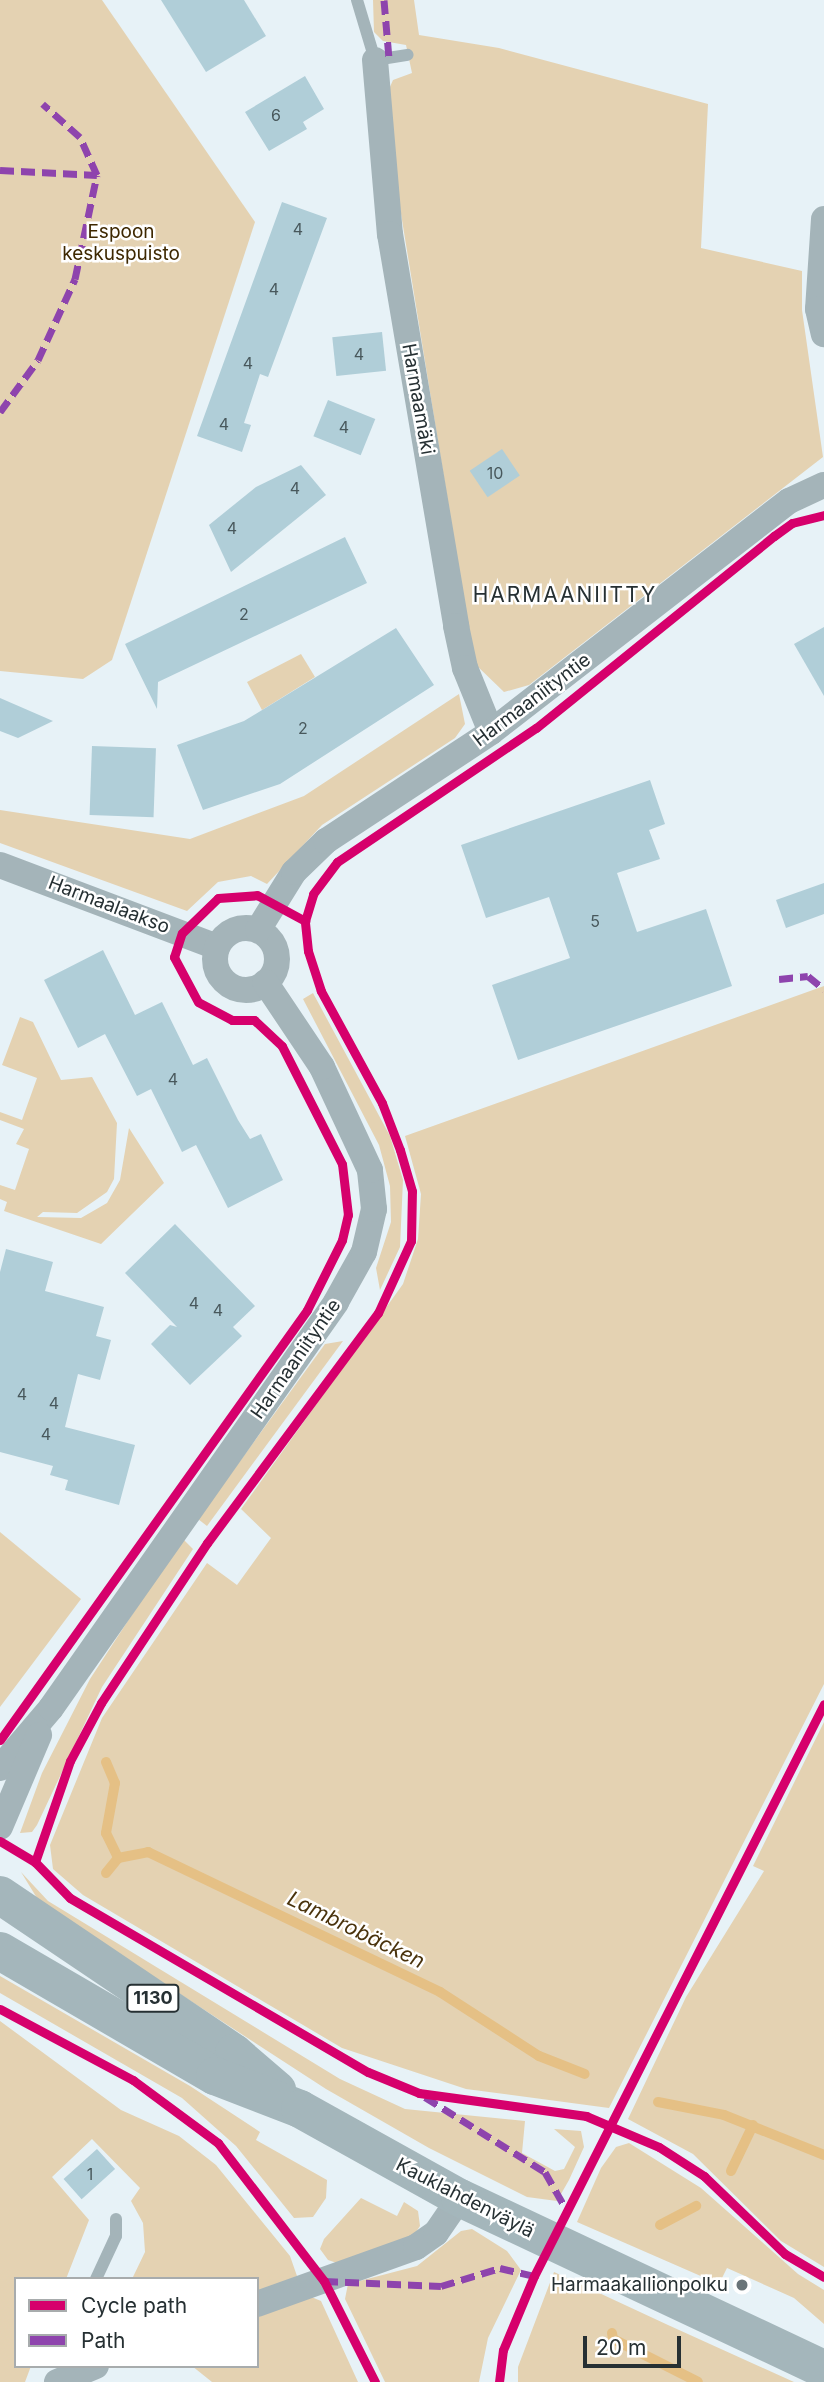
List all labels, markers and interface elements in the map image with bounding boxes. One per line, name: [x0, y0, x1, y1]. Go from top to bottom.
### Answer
house number: 6: [271, 105, 281, 125]
house number: 4: [293, 219, 303, 239]
park label: Espoon keskuspuisto: [62, 221, 180, 265]
house number: 4: [269, 279, 279, 299]
street label: Harmaamäki: [397, 342, 439, 456]
house number: 4: [354, 344, 364, 364]
house number: 4: [243, 353, 253, 373]
house number: 4: [219, 414, 229, 434]
house number: 4: [339, 417, 349, 437]
house number: 10: [487, 463, 503, 483]
house number: 4: [290, 478, 300, 498]
house number: 4: [227, 518, 237, 538]
district label: HARMAANIITTY: [474, 582, 656, 608]
house number: 2: [239, 604, 249, 624]
street label: Harmaaniityntie: [469, 648, 595, 752]
house number: 2: [298, 718, 308, 738]
street label: Harmaalaakso: [45, 871, 173, 939]
house number: 5: [590, 911, 600, 931]
house number: 4: [168, 1069, 178, 1089]
house number: 4: [189, 1293, 199, 1313]
street label: Harmaaniityntie: [246, 1295, 346, 1423]
house number: 4: [213, 1300, 223, 1320]
house number: 4: [17, 1384, 27, 1404]
house number: 4: [49, 1393, 59, 1413]
house number: 4: [41, 1424, 51, 1444]
water label: Lambrobäcken: [283, 1886, 429, 1974]
road number: 1130: [125, 1984, 181, 2012]
street label: Kauklahdenväylä: [392, 2153, 538, 2243]
house number: 1: [87, 2164, 93, 2184]
place label: Harmaakallionpolku: [551, 2274, 728, 2296]
legend: [14, 2277, 259, 2368]
marker: Harmaakallionpolku: [734, 2277, 750, 2293]
text: Cycle path: [81, 2293, 187, 2318]
scale bar: [586, 2322, 684, 2366]
text: Path: [81, 2328, 126, 2353]
text: 20 m: [596, 2335, 646, 2360]

